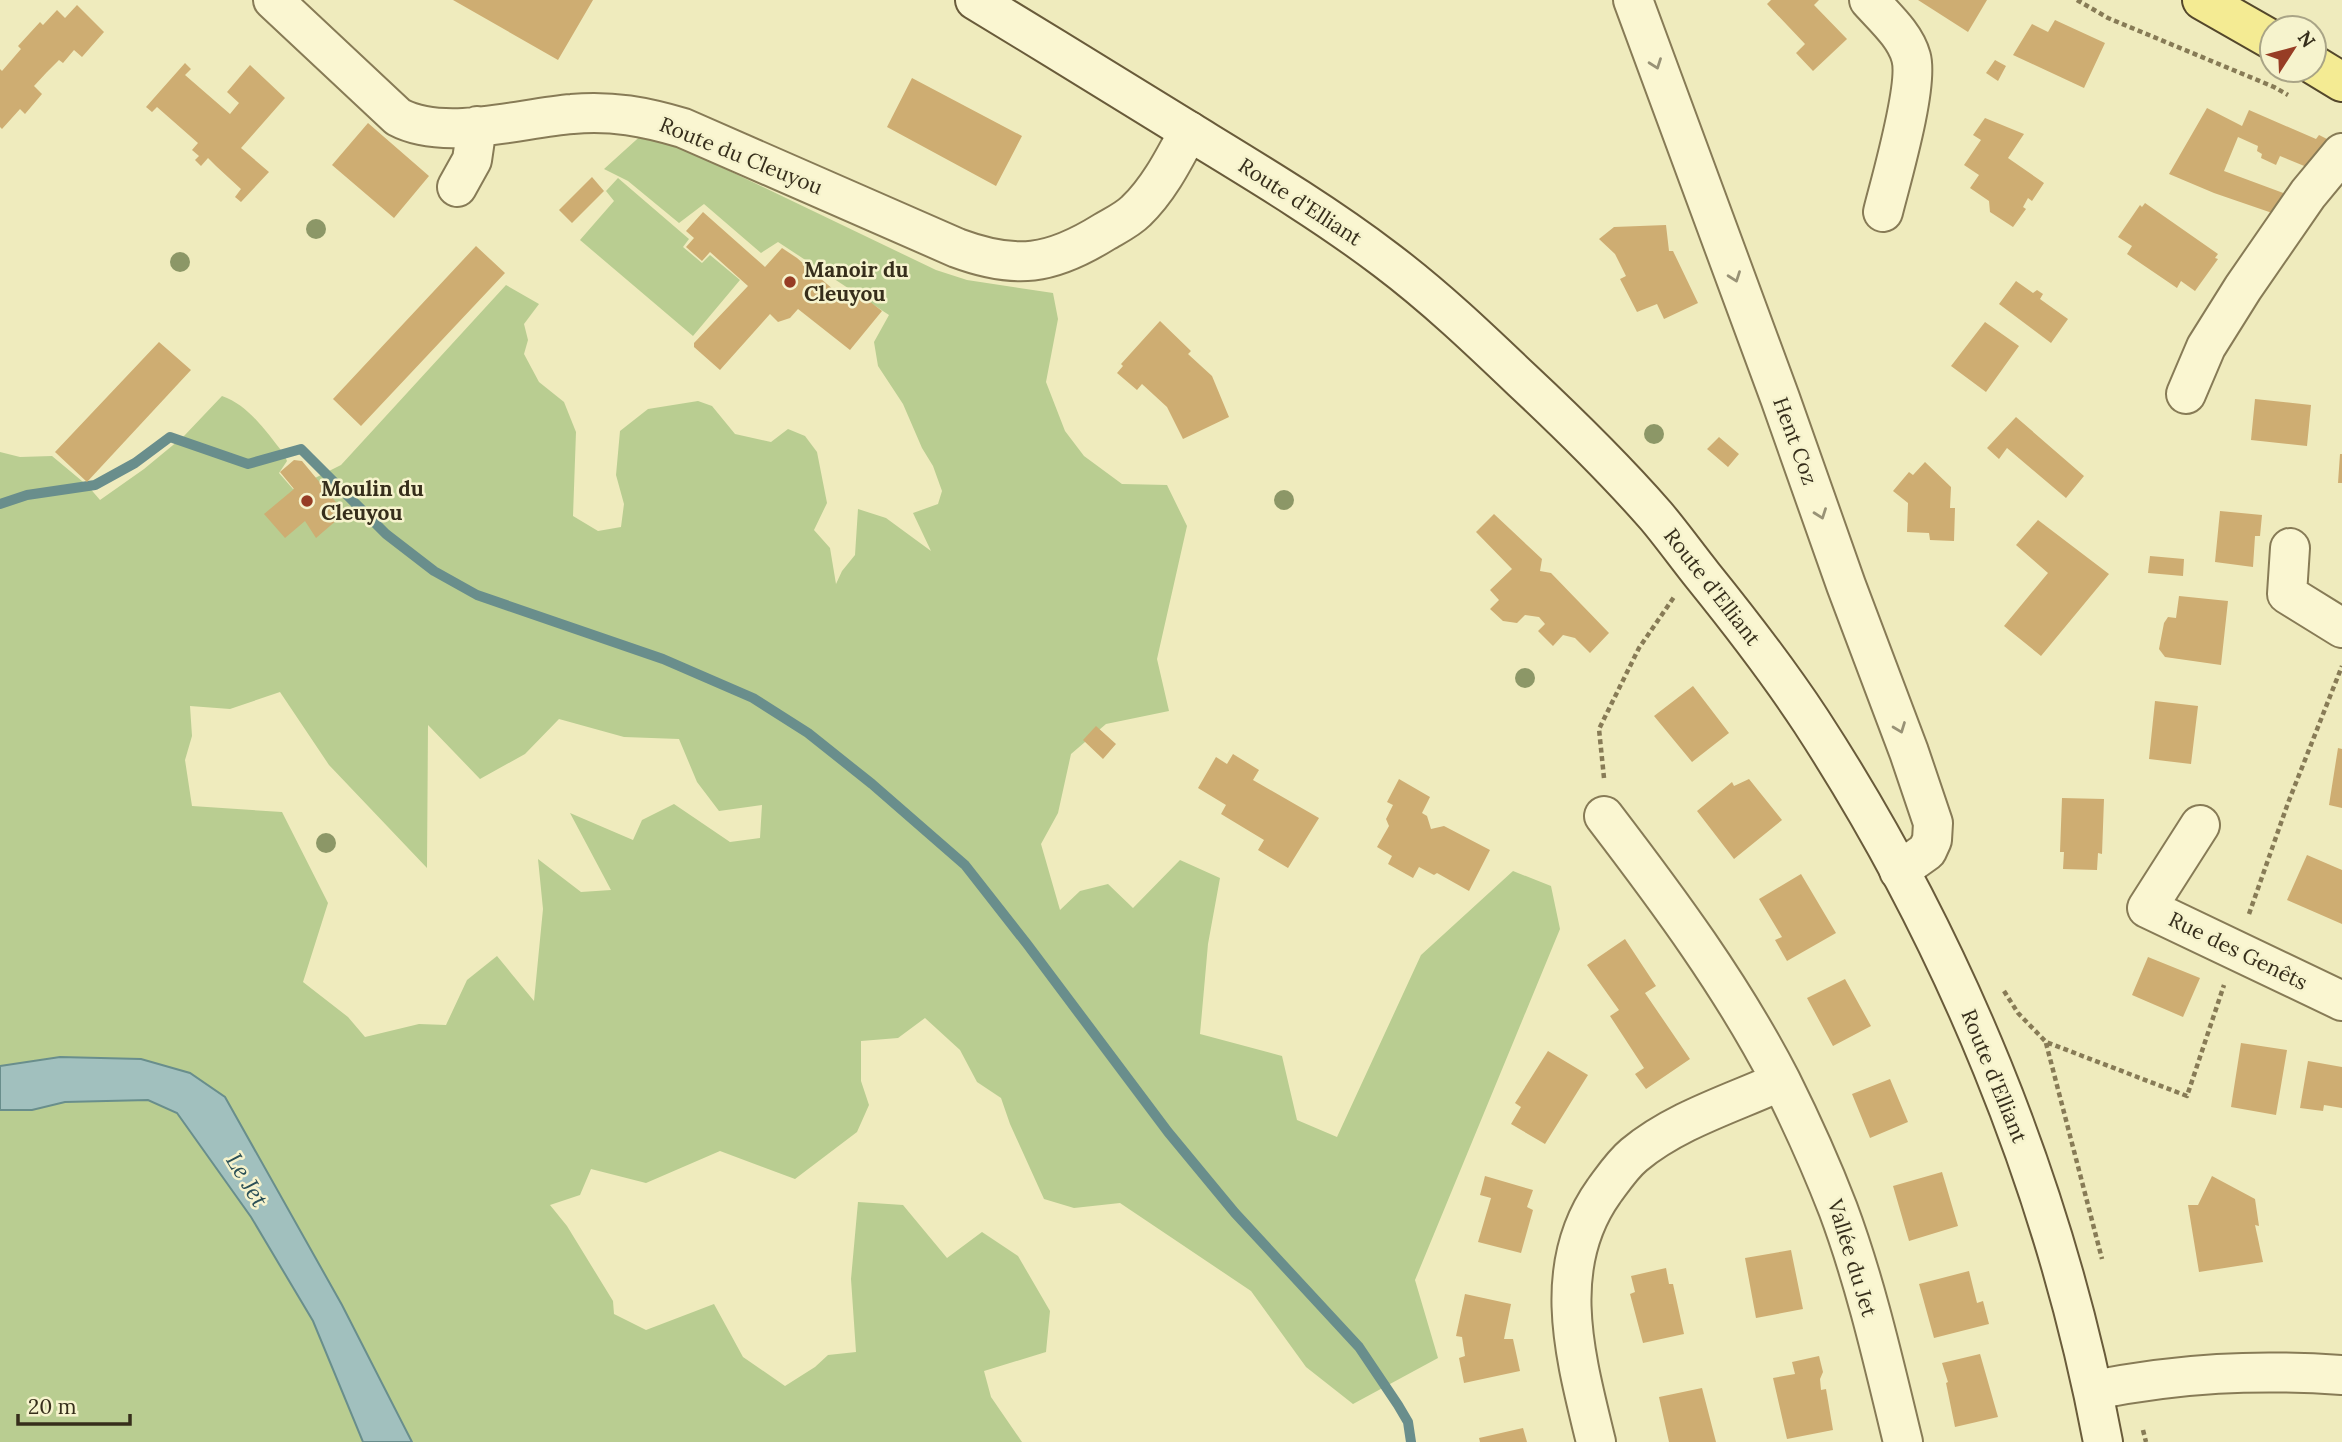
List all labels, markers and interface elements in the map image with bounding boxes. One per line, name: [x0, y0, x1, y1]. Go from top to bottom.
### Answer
north arrow: [2258, 14, 2328, 84]
text: N: [2293, 26, 2321, 52]
one-way arrow: [1648, 57, 1662, 69]
street label: Route du Cleuyou: [656, 111, 827, 201]
street label: Route d'Elliant: [1233, 152, 1368, 252]
place label: Manoir du Cleuyou: [804, 256, 909, 307]
one-way arrow: [1727, 271, 1741, 283]
marker: Manoir du Cleuyou: [782, 274, 798, 290]
street label: Hent Coz: [1767, 393, 1824, 488]
place label: Moulin du Cleuyou: [321, 475, 424, 526]
marker: Moulin du Cleuyou: [299, 493, 315, 509]
one-way arrow: [1813, 508, 1827, 520]
street label: Route d'Elliant: [1658, 523, 1767, 652]
one-way arrow: [1892, 721, 1906, 733]
street label: Rue des Genêts: [2164, 905, 2312, 996]
street label: Route d'Elliant: [1955, 1005, 2034, 1147]
water label: Le Jet: [220, 1148, 275, 1212]
street label: Vallée du Jet: [1822, 1195, 1883, 1321]
scale bar: [18, 1382, 130, 1426]
text: 20 m: [28, 1393, 77, 1420]

